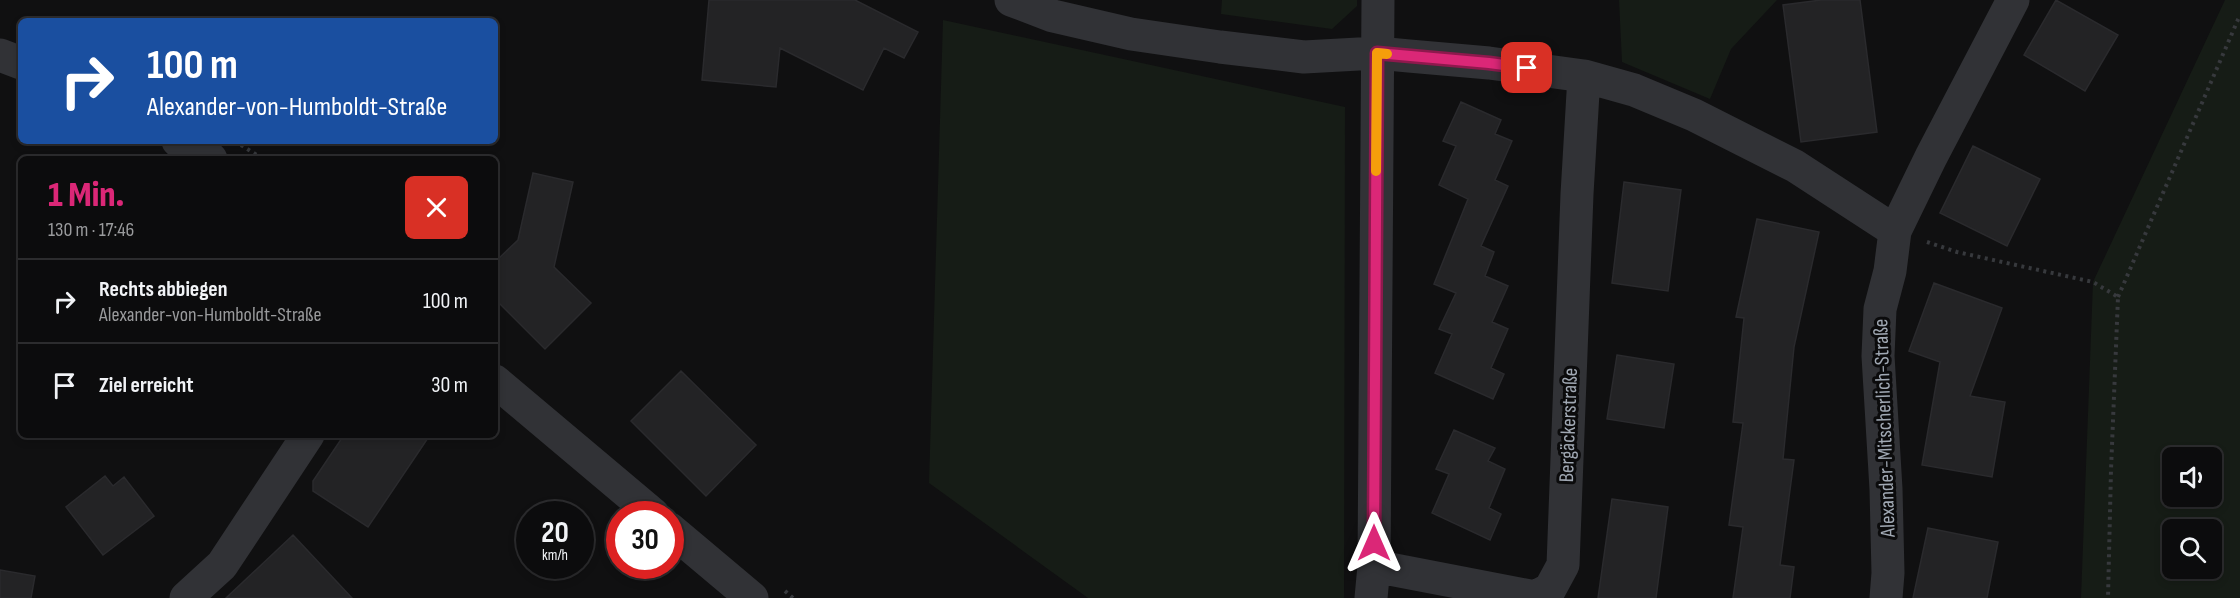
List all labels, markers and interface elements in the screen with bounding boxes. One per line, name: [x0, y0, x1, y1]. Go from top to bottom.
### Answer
text: 100 m: [147, 40, 238, 91]
icon: right: [48, 42, 126, 120]
pin: [1501, 42, 1552, 93]
icon: arrive: [1510, 51, 1543, 84]
text: Alexander-von-Humboldt-Straße: [147, 91, 447, 123]
text: 1 Min.: [48, 174, 124, 217]
button: close: [405, 176, 468, 239]
text: 130 m · 17:46: [48, 218, 134, 242]
text: Rechts abbiegen: [99, 276, 228, 303]
icon: right: [48, 285, 81, 318]
text: 100 m: [423, 288, 468, 315]
text: Alexander-von-Humboldt-Straße: [99, 303, 321, 327]
street label: Alexander-Mitscherlich-Straße: [1868, 318, 1901, 539]
street label: Bergäckerstraße: [1554, 367, 1583, 483]
icon: arrive: [48, 369, 81, 402]
text: Ziel erreicht: [99, 372, 194, 399]
text: 30 m: [431, 372, 468, 399]
map controls: [2162, 447, 2222, 579]
button: sound: [2162, 447, 2222, 507]
speed limit sign: 30: [606, 501, 684, 579]
position arrow: [1342, 511, 1406, 575]
text: 20: [541, 515, 569, 551]
button: search: [2162, 519, 2222, 579]
text: km/h: [542, 546, 568, 565]

